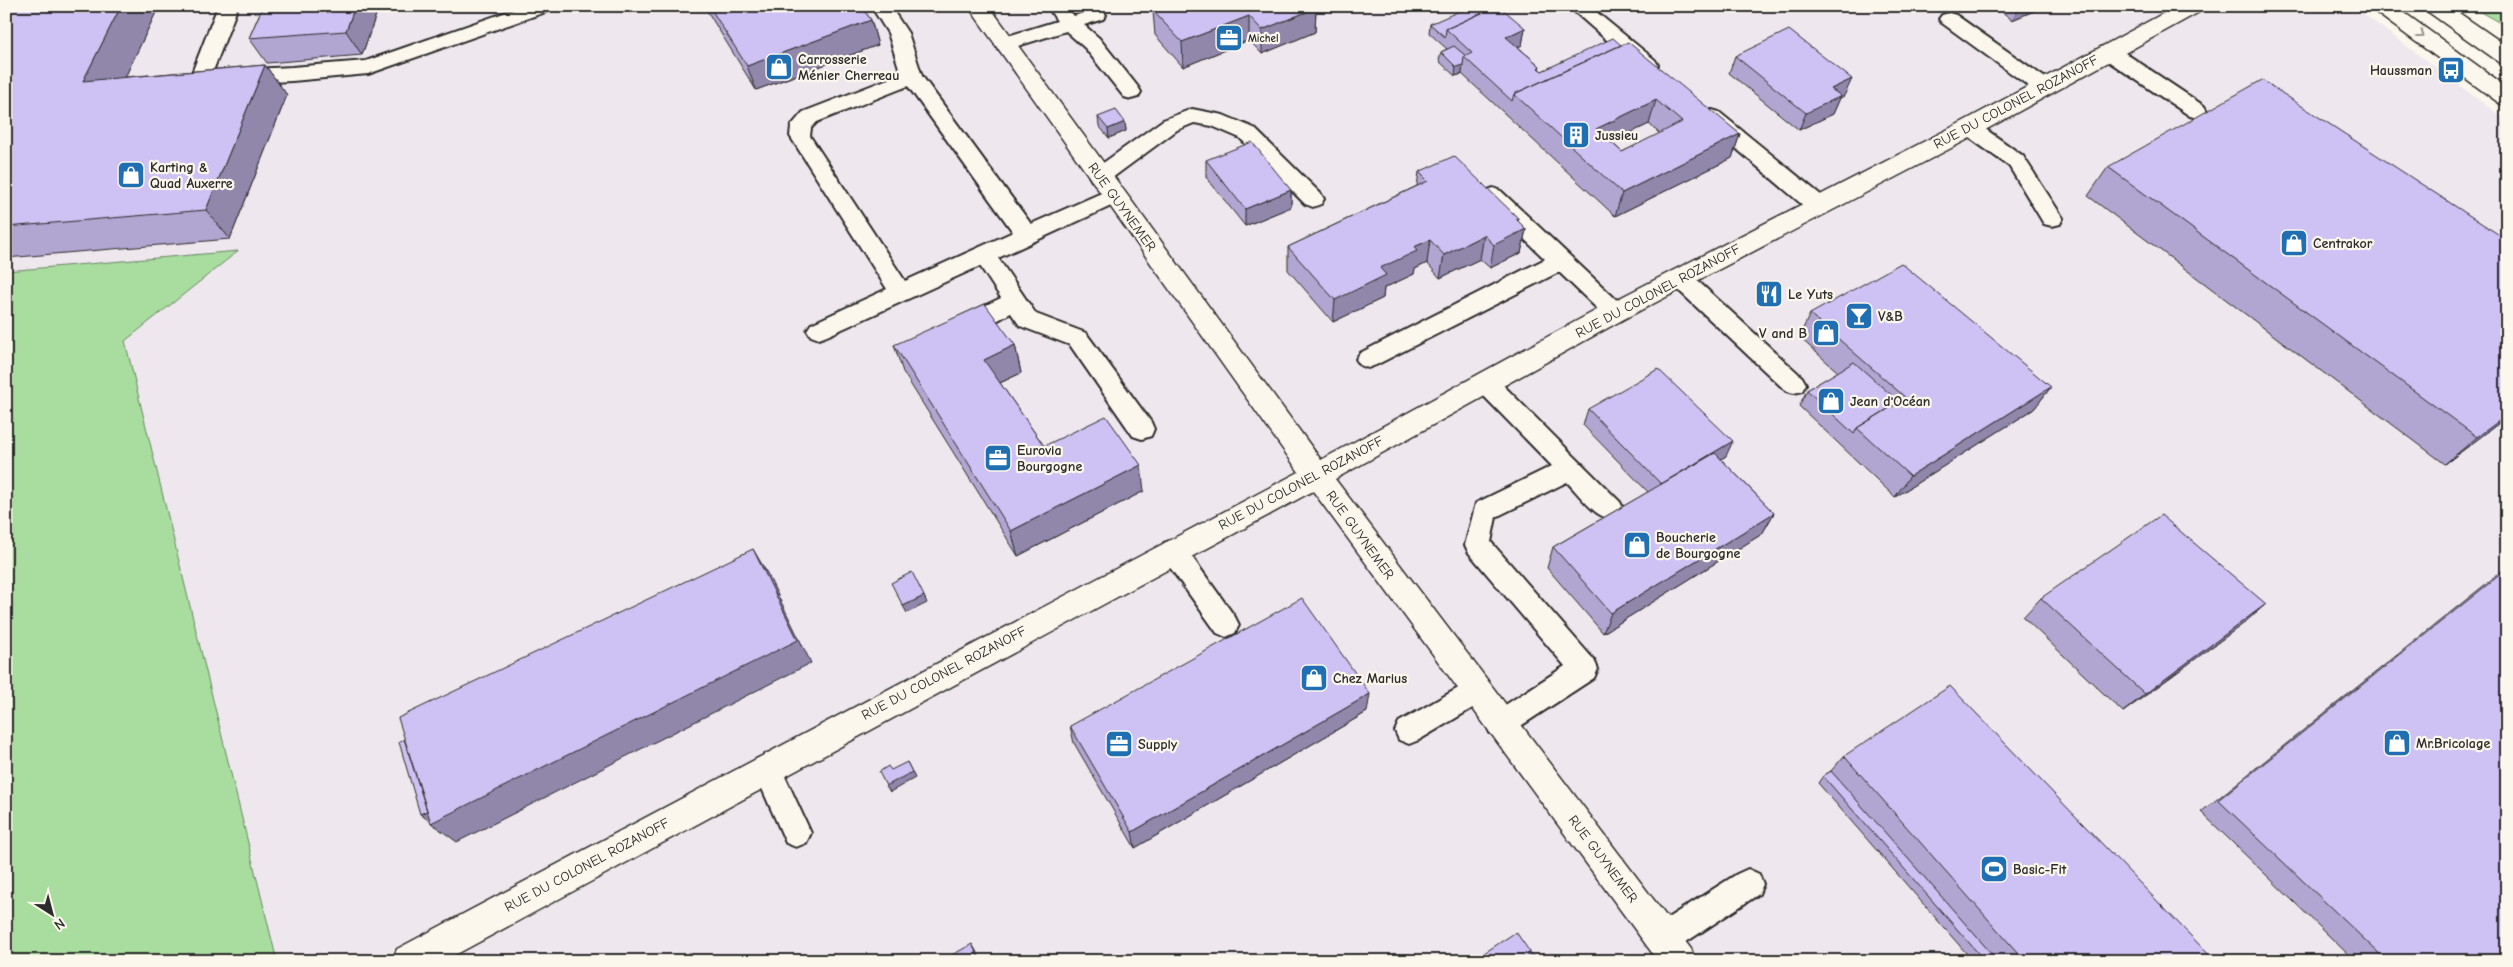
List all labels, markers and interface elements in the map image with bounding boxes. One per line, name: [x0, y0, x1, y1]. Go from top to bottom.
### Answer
office icon: Michel: [1214, 23, 1244, 53]
one-way arrow: [2415, 29, 2424, 37]
place label: Michel: [1248, 32, 1279, 45]
place label: Carrosserie Ménier Cherreau: [798, 51, 899, 84]
street label: RUE DU COLONEL ROZANOFF: [1931, 51, 2101, 153]
shop icon: Carrosserie Ménier Cherreau: [764, 52, 794, 82]
bus stop icon: Haussman: [2436, 55, 2466, 85]
place label: Haussman: [2370, 62, 2432, 79]
building icon: Jussieu: [1561, 120, 1591, 150]
place label: Jussieu: [1595, 127, 1638, 144]
place label: Karting & Quad Auxerre: [150, 159, 233, 192]
street label: RUE GUYNEMER: [1084, 159, 1160, 255]
shop icon: Karting & Quad Auxerre: [116, 160, 146, 190]
shop icon: Centrakor: [2279, 228, 2309, 258]
place label: Centrakor: [2313, 235, 2373, 252]
street label: RUE DU COLONEL ROZANOFF: [1573, 240, 1743, 342]
restaurant icon: Le Yuts: [1754, 279, 1784, 309]
place label: Le Yuts: [1788, 286, 1833, 303]
bar icon: V&B: [1844, 301, 1874, 331]
place label: V&B: [1878, 308, 1903, 325]
shop icon: V and B: [1811, 318, 1841, 348]
place label: V and B: [1759, 325, 1807, 342]
shop icon: Jean d'Océan: [1816, 386, 1846, 416]
place label: Jean d'Océan: [1850, 393, 1930, 410]
street label: RUE DU COLONEL ROZANOFF: [1216, 432, 1386, 534]
place label: Eurovia Bourgogne: [1017, 442, 1082, 475]
office icon: Eurovia Bourgogne: [983, 443, 1013, 473]
street label: RUE GUYNEMER: [1322, 487, 1398, 583]
place label: Boucherie de Bourgogne: [1656, 529, 1741, 562]
shop icon: Boucherie de Bourgogne: [1622, 530, 1652, 560]
street label: RUE DU COLONEL ROZANOFF: [859, 622, 1029, 724]
shop icon: Chez Marius: [1299, 663, 1329, 693]
place label: Chez Marius: [1333, 670, 1407, 687]
shop icon: Mr.Bricolage: [2382, 728, 2412, 758]
office icon: Supply: [1104, 729, 1134, 759]
place label: Mr.Bricolage: [2416, 735, 2491, 752]
place label: Supply: [1138, 736, 1178, 753]
street label: RUE GUYNEMER: [1565, 812, 1641, 906]
street label: RUE DU COLONEL ROZANOFF: [502, 814, 672, 916]
sports icon: Basic-Fit: [1979, 854, 2009, 884]
place label: Basic-Fit: [2013, 861, 2067, 878]
north arrow: [28, 890, 78, 940]
text: N: [51, 915, 68, 934]

